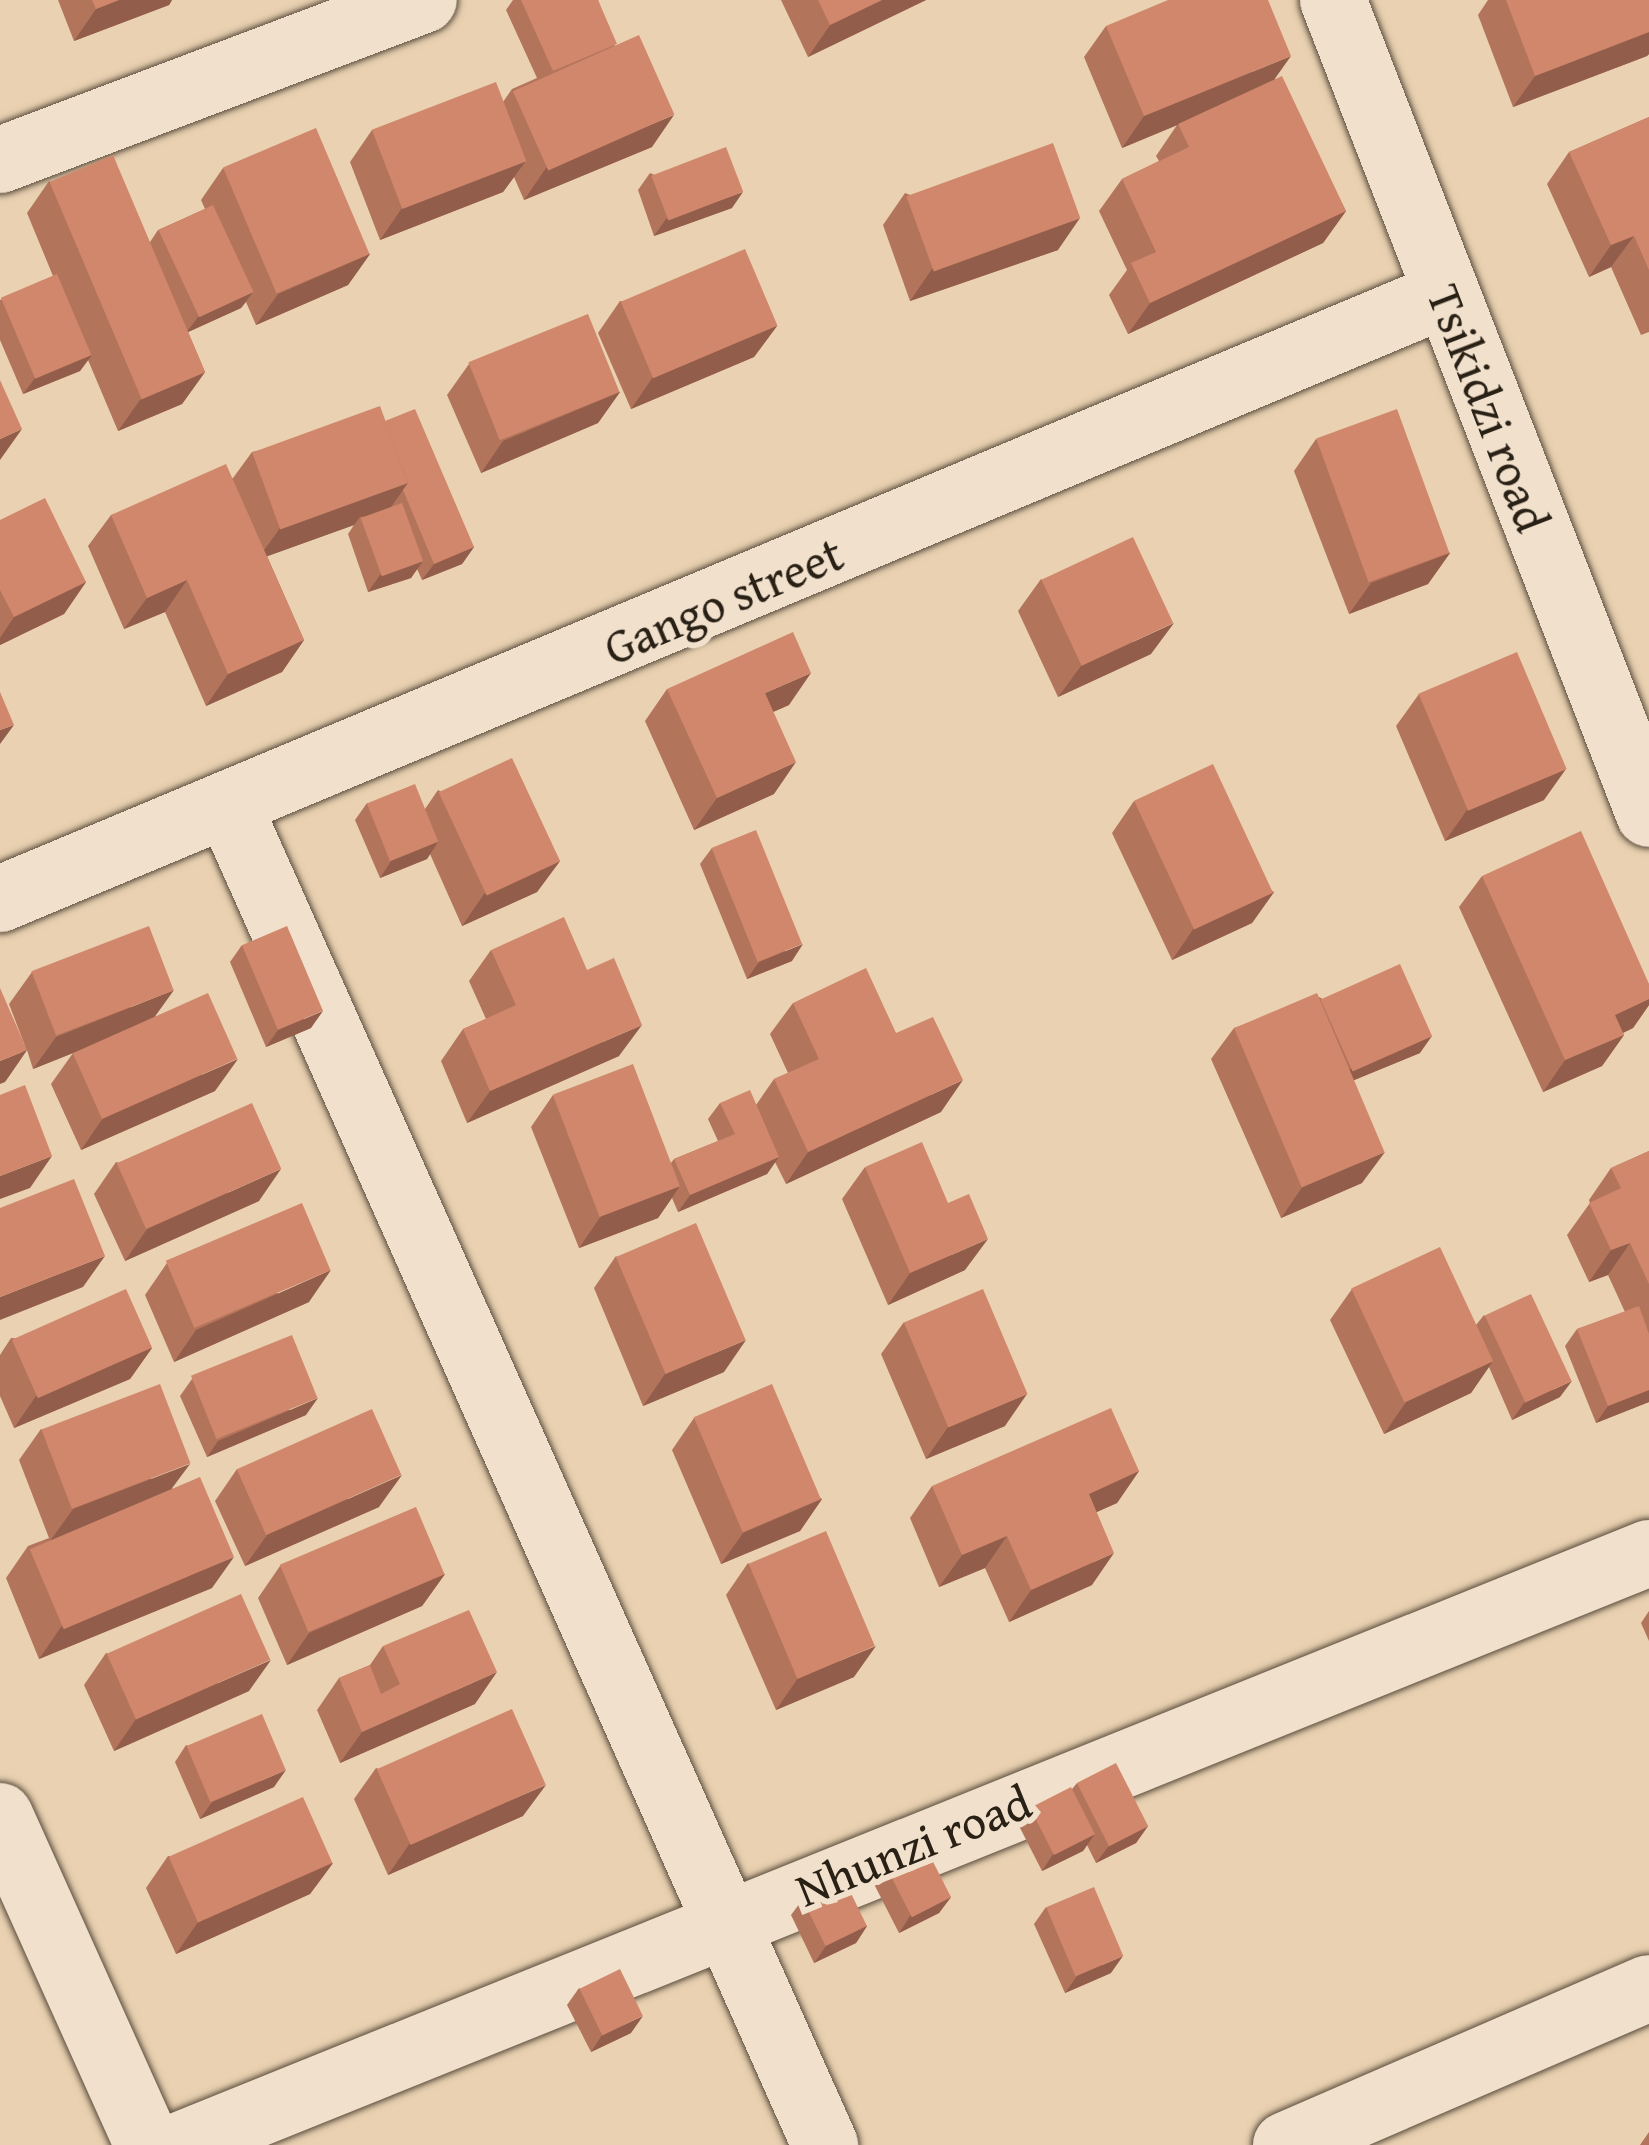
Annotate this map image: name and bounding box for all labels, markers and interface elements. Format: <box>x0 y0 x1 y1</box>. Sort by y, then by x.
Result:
street label: Tsikidzi road <box>1416 276 1562 540</box>
street label: Gango street <box>595 524 851 676</box>
street label: Nhunzi road <box>787 1772 1039 1918</box>

